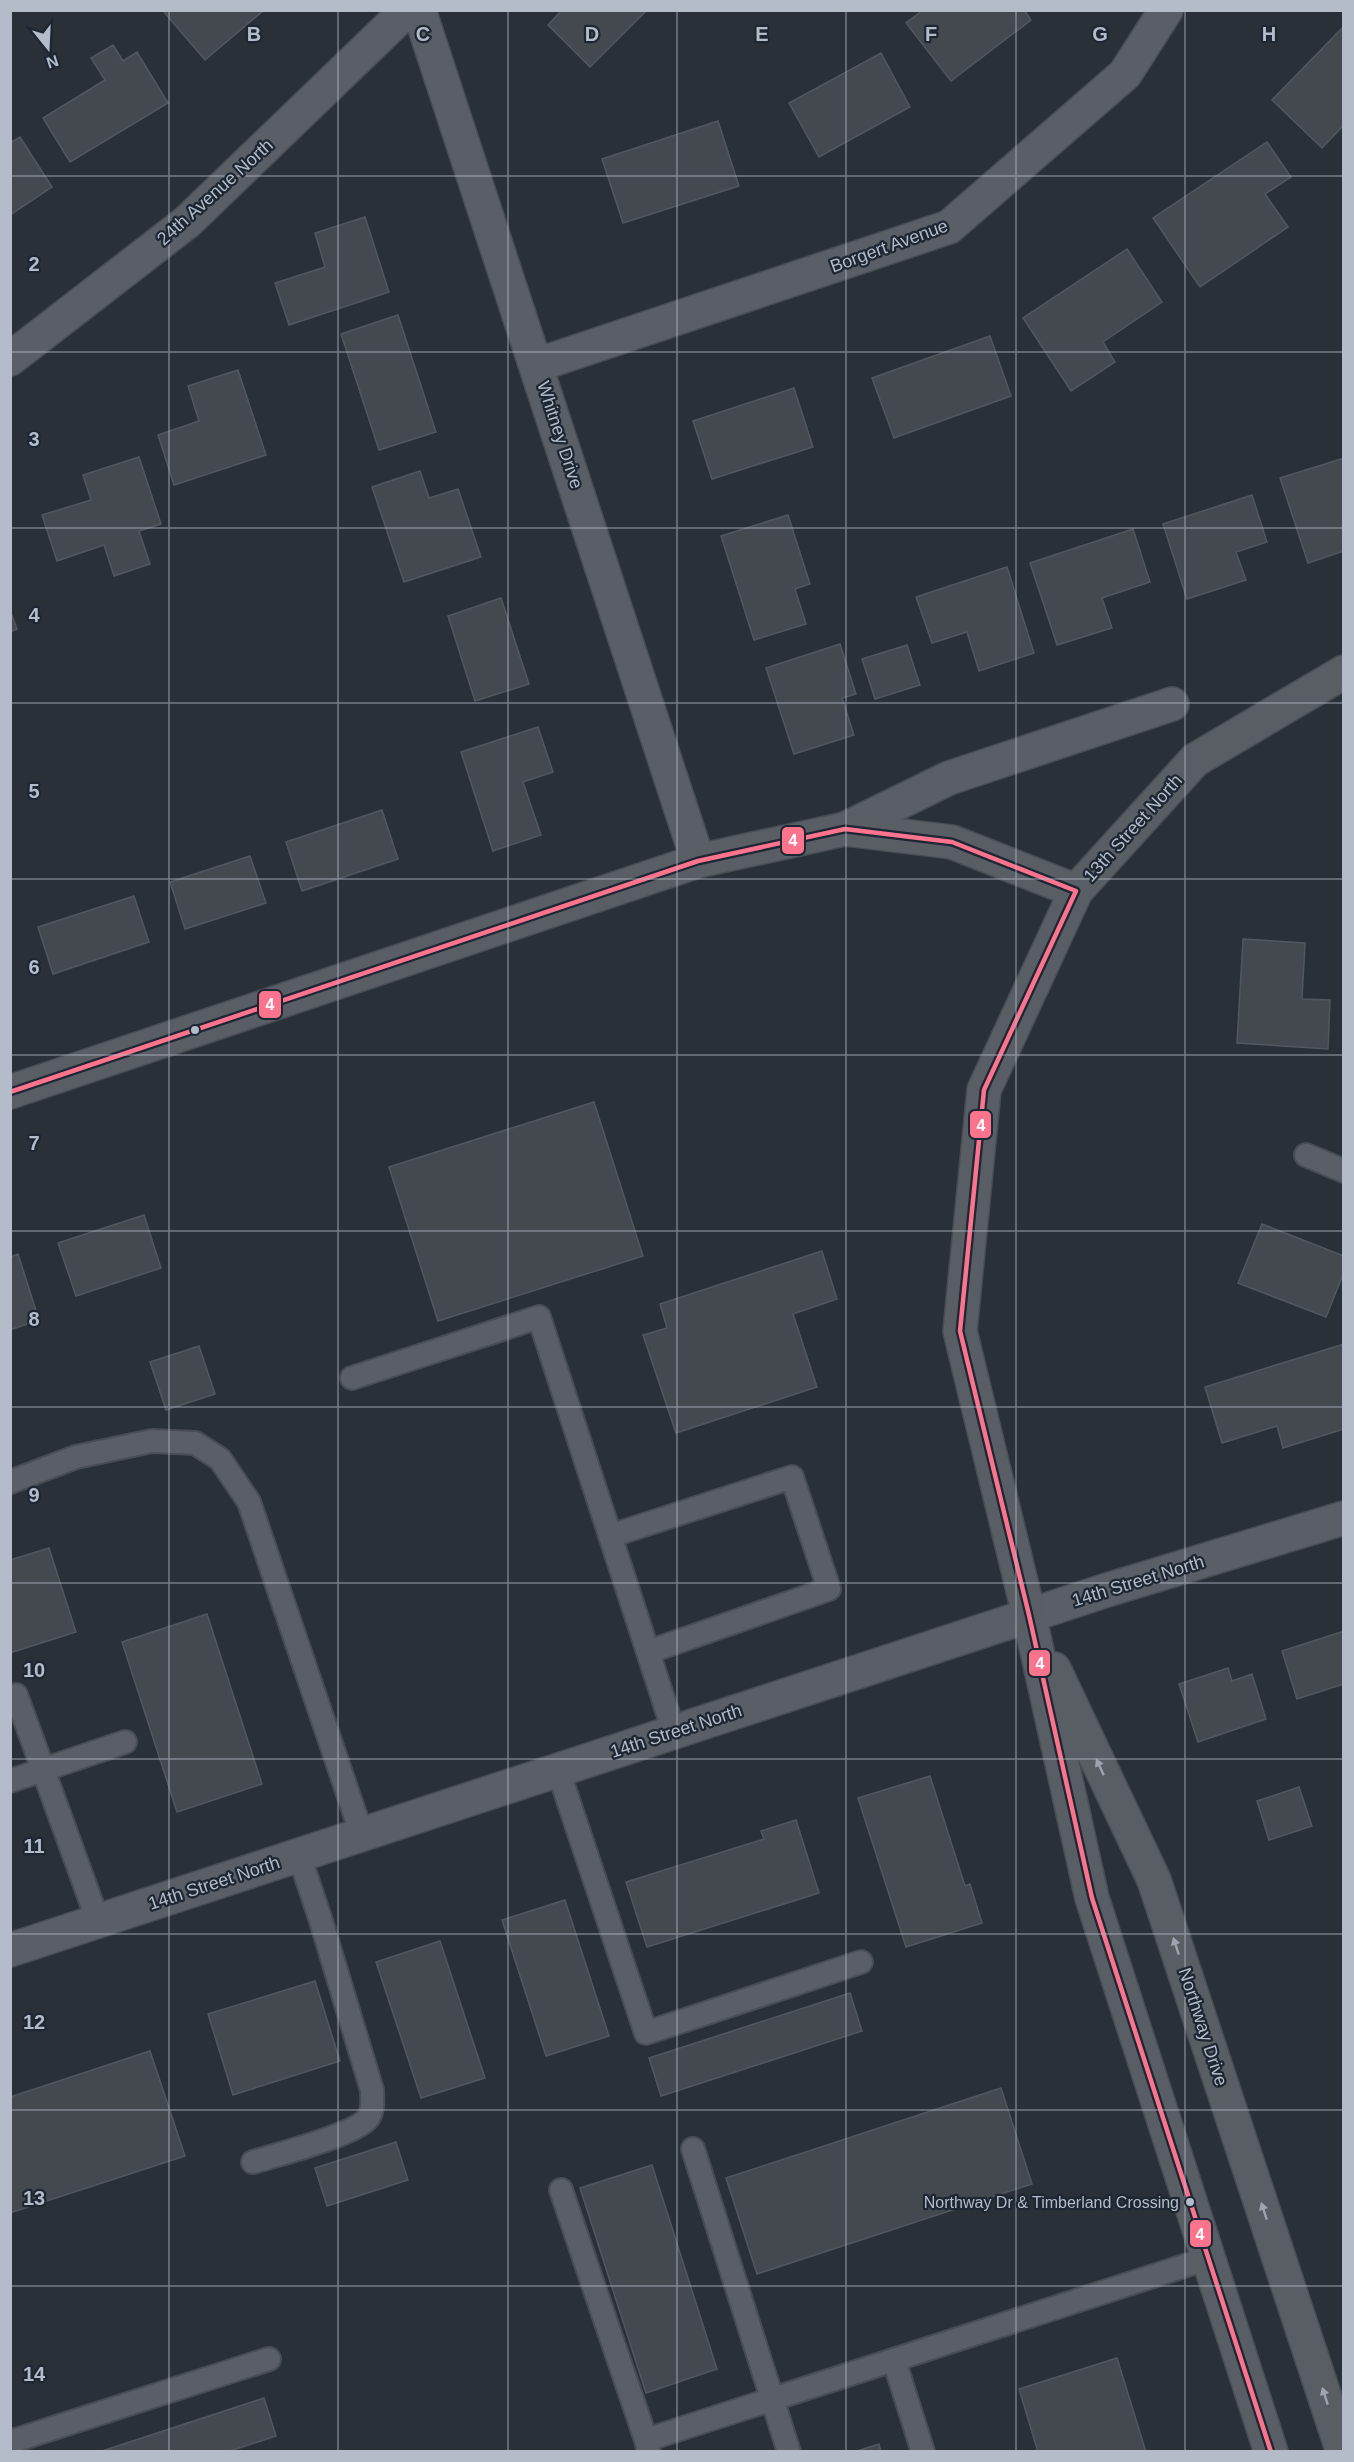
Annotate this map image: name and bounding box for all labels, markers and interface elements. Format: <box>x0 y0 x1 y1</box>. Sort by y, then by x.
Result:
north arrow <box>18 18 78 78</box>
text: B <box>247 23 261 45</box>
text: C <box>416 23 430 45</box>
text: D <box>585 23 599 45</box>
text: E <box>755 23 769 45</box>
text: F <box>925 23 937 45</box>
text: G <box>1092 23 1108 45</box>
text: H <box>1262 23 1276 45</box>
text: N <box>44 52 61 72</box>
street label: 24th Avenue North <box>153 135 277 249</box>
street label: Borgert Avenue <box>827 215 951 277</box>
text: 2 <box>28 253 40 275</box>
street label: Whitney Drive <box>533 379 587 491</box>
text: 3 <box>28 428 40 450</box>
text: 4 <box>28 604 40 626</box>
street label: 13th Street North <box>1080 770 1186 886</box>
text: 5 <box>28 780 40 802</box>
line badge: 4 <box>781 826 805 855</box>
text: 4 <box>789 832 798 849</box>
text: 6 <box>28 956 40 978</box>
line badge: 4 <box>258 990 282 1019</box>
text: 4 <box>266 996 275 1013</box>
unlabelled marker <box>189 1024 201 1036</box>
line badge: 4 <box>969 1110 992 1139</box>
text: 4 <box>977 1117 986 1134</box>
text: 7 <box>28 1132 40 1154</box>
text: 8 <box>28 1308 40 1330</box>
text: 9 <box>28 1484 40 1506</box>
street label: 14th Street North <box>1070 1551 1206 1611</box>
line badge: 4 <box>1028 1649 1051 1677</box>
text: 4 <box>1036 1655 1045 1672</box>
text: 10 <box>23 1659 45 1681</box>
street label: 14th Street North <box>608 1700 744 1762</box>
one-way arrow <box>1096 1758 1105 1775</box>
text: 11 <box>23 1835 45 1857</box>
street label: 14th Street North <box>146 1852 282 1914</box>
one-way arrow <box>1171 1937 1180 1955</box>
street label: Northway Drive <box>1174 1965 1232 2089</box>
text: 12 <box>23 2011 45 2033</box>
text: 13 <box>23 2187 45 2209</box>
place label: Northway Dr & Timberland Crossing <box>924 2194 1179 2211</box>
marker: Northway Dr & Timberland Crossing <box>1184 2196 1196 2208</box>
one-way arrow <box>1258 2202 1268 2220</box>
line badge: 4 <box>1189 2219 1212 2248</box>
text: 4 <box>1196 2226 1205 2243</box>
text: 14 <box>23 2363 46 2385</box>
one-way arrow <box>1320 2387 1329 2405</box>

